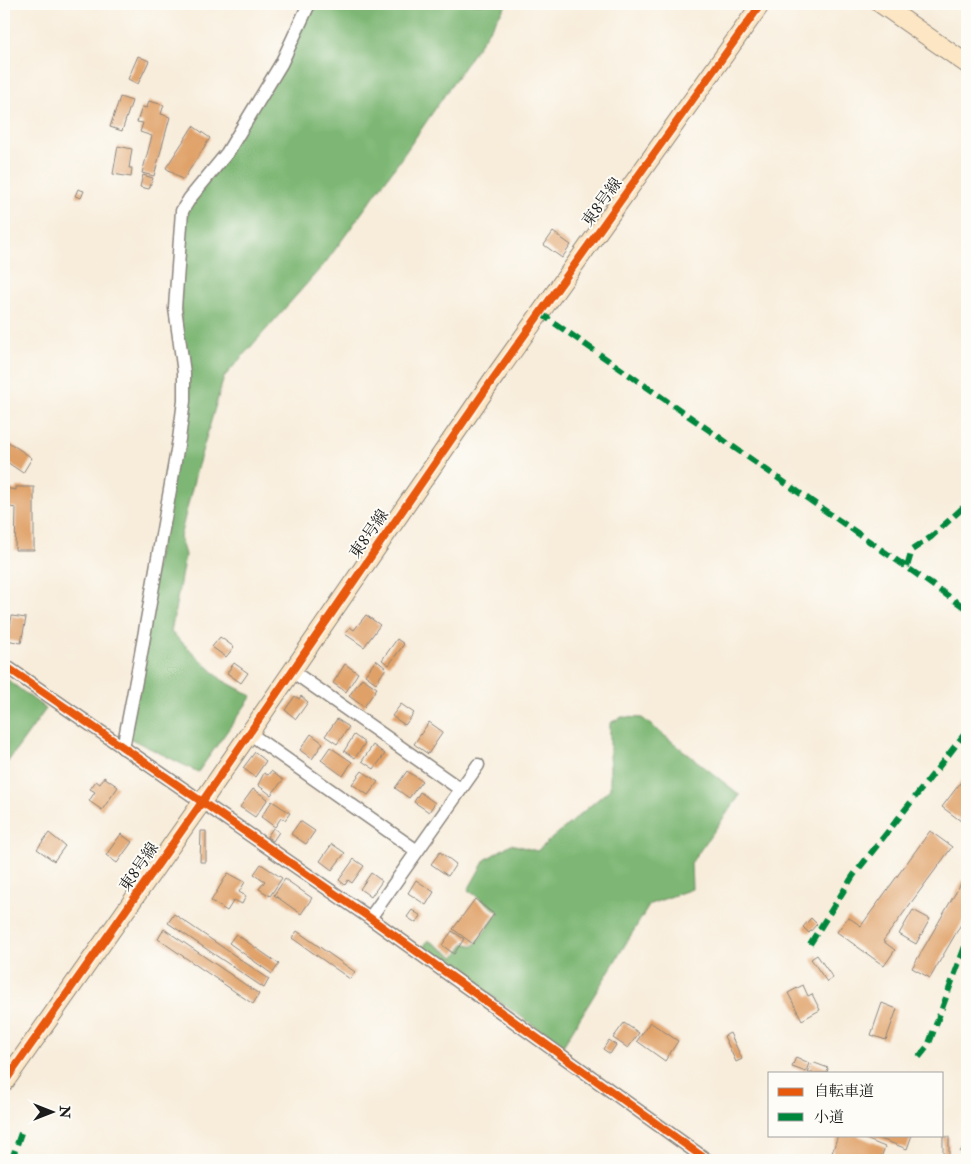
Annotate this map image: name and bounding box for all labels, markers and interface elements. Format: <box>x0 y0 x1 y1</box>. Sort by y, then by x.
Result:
street label: 東8号線 <box>578 174 626 230</box>
street label: 東8号線 <box>345 506 393 562</box>
street label: 東8号線 <box>115 839 163 895</box>
legend <box>768 1072 944 1136</box>
text: 自転車道 <box>814 1082 874 1101</box>
north arrow <box>28 1086 78 1136</box>
text: N <box>56 1105 73 1119</box>
text: 小道 <box>814 1108 844 1127</box>

